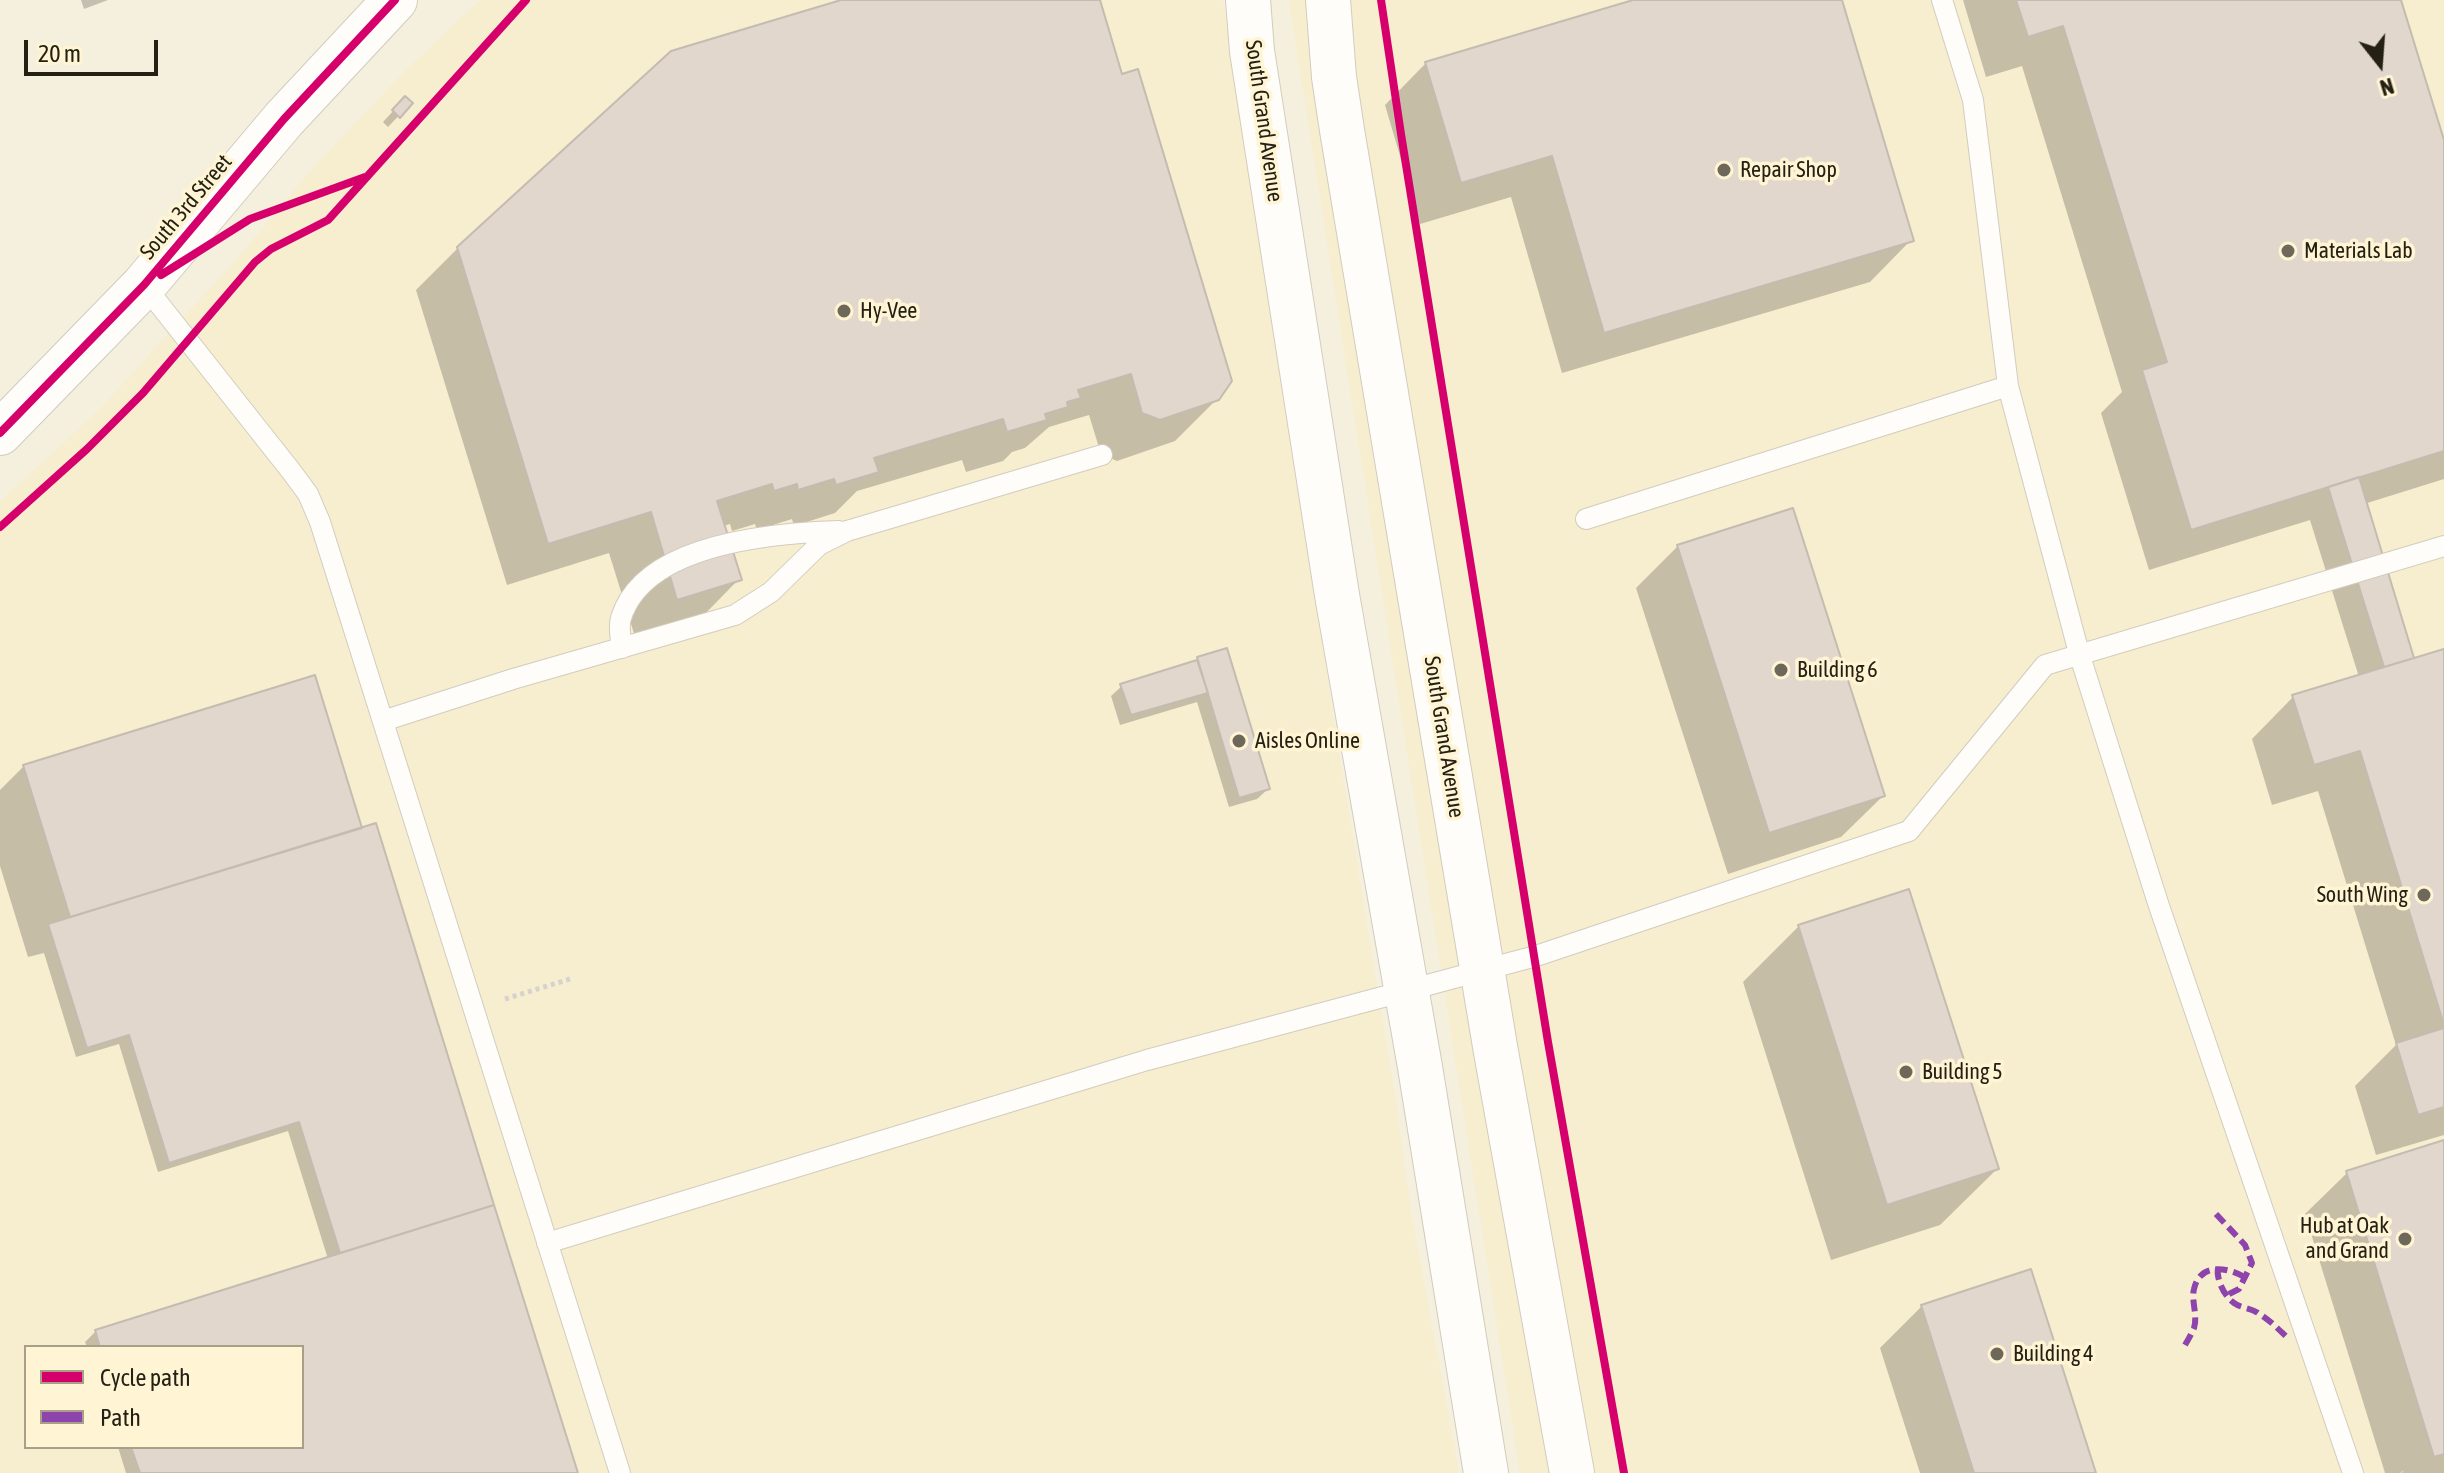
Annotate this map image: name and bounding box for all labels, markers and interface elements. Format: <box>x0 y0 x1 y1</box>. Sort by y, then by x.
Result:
scale bar <box>28 24 162 74</box>
north arrow <box>2340 24 2420 104</box>
street label: South Grand Avenue <box>1240 38 1288 204</box>
text: 20 m <box>38 40 81 67</box>
text: N <box>2377 73 2397 101</box>
street label: South 3rd Street <box>135 149 237 265</box>
place label: Repair Shop <box>1740 157 1837 183</box>
marker: Repair Shop <box>1715 161 1733 179</box>
place label: Materials Lab <box>2304 238 2413 264</box>
marker: Materials Lab <box>2279 242 2297 260</box>
place label: Hy-Vee <box>860 298 917 324</box>
marker: Hy-Vee <box>835 302 853 320</box>
street label: South Grand Avenue <box>1418 654 1470 820</box>
place label: Building 6 <box>1797 657 1878 683</box>
marker: Building 6 <box>1772 661 1790 679</box>
place label: Aisles Online <box>1255 728 1360 754</box>
marker: Aisles Online <box>1230 732 1248 750</box>
place label: South Wing <box>2317 882 2408 908</box>
marker: South Wing <box>2415 886 2433 904</box>
place label: Building 5 <box>1922 1059 2003 1085</box>
marker: Building 5 <box>1897 1063 1915 1081</box>
place label: Hub at Oak and Grand <box>2300 1213 2389 1264</box>
marker: Hub at Oak and Grand <box>2396 1230 2414 1248</box>
place label: Building 4 <box>2013 1341 2094 1367</box>
legend <box>24 1345 304 1449</box>
marker: Building 4 <box>1988 1345 2006 1363</box>
text: Cycle path <box>100 1364 191 1391</box>
text: Path <box>100 1404 141 1431</box>

